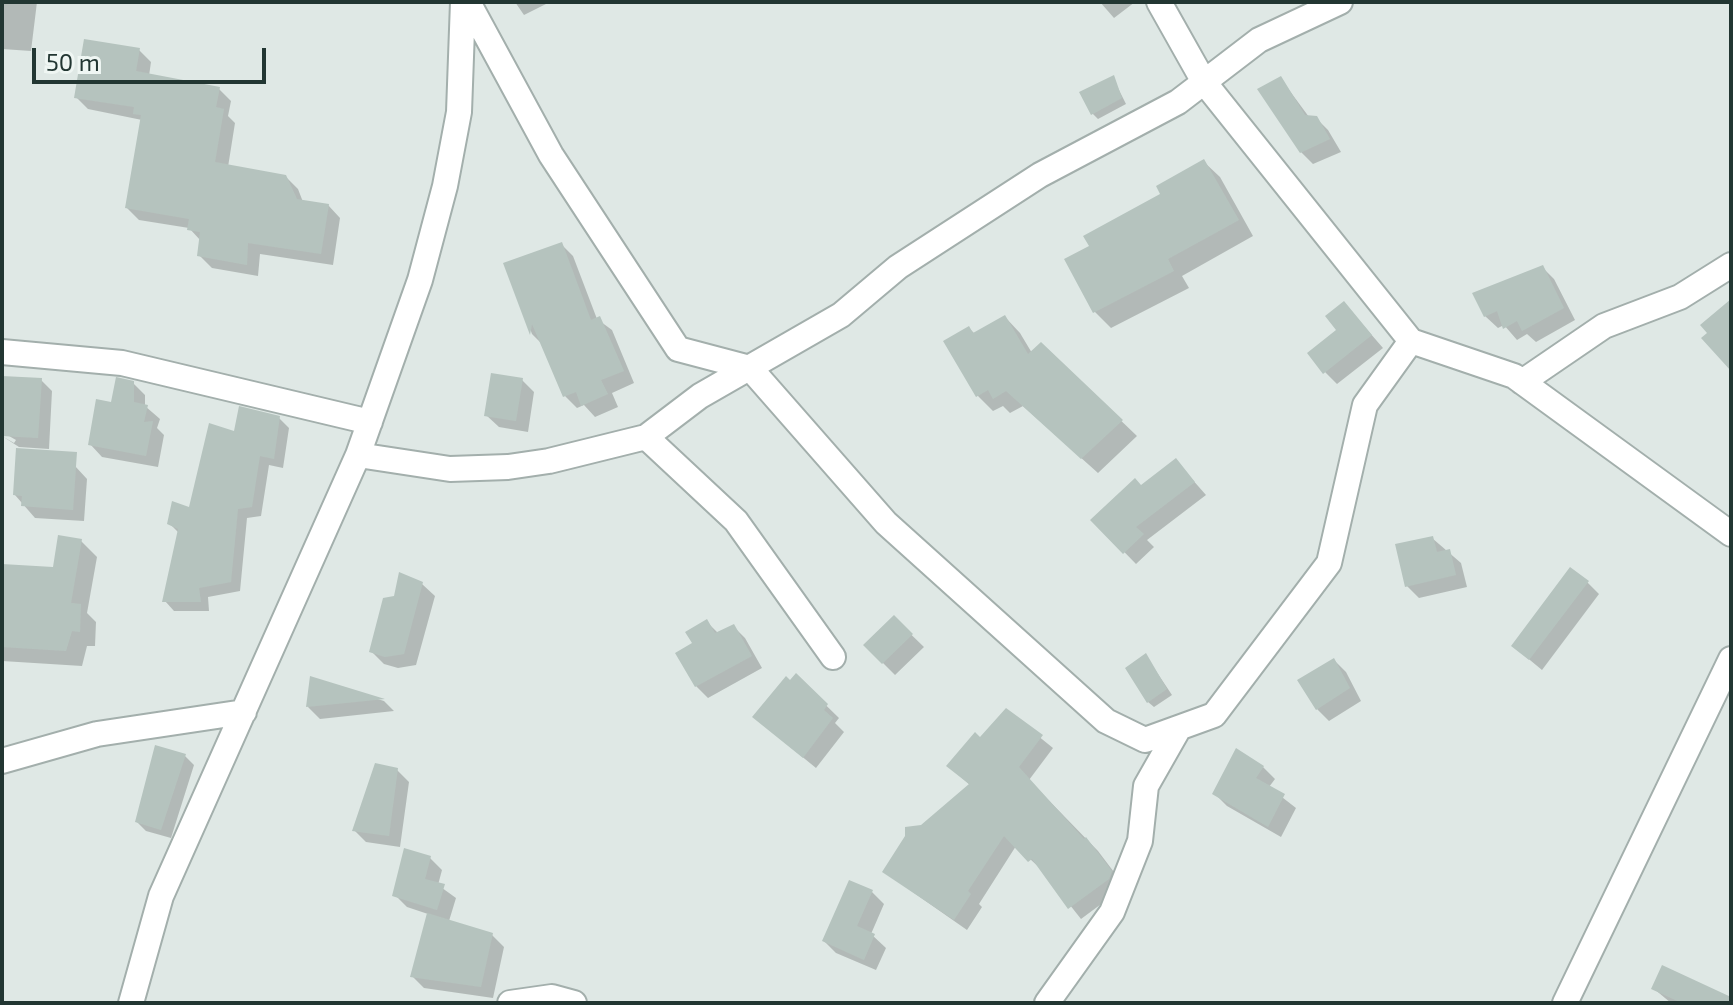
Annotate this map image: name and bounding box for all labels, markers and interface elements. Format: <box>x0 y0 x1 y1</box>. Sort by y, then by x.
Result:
scale bar <box>36 32 270 82</box>
text: 50 m <box>46 47 100 76</box>

